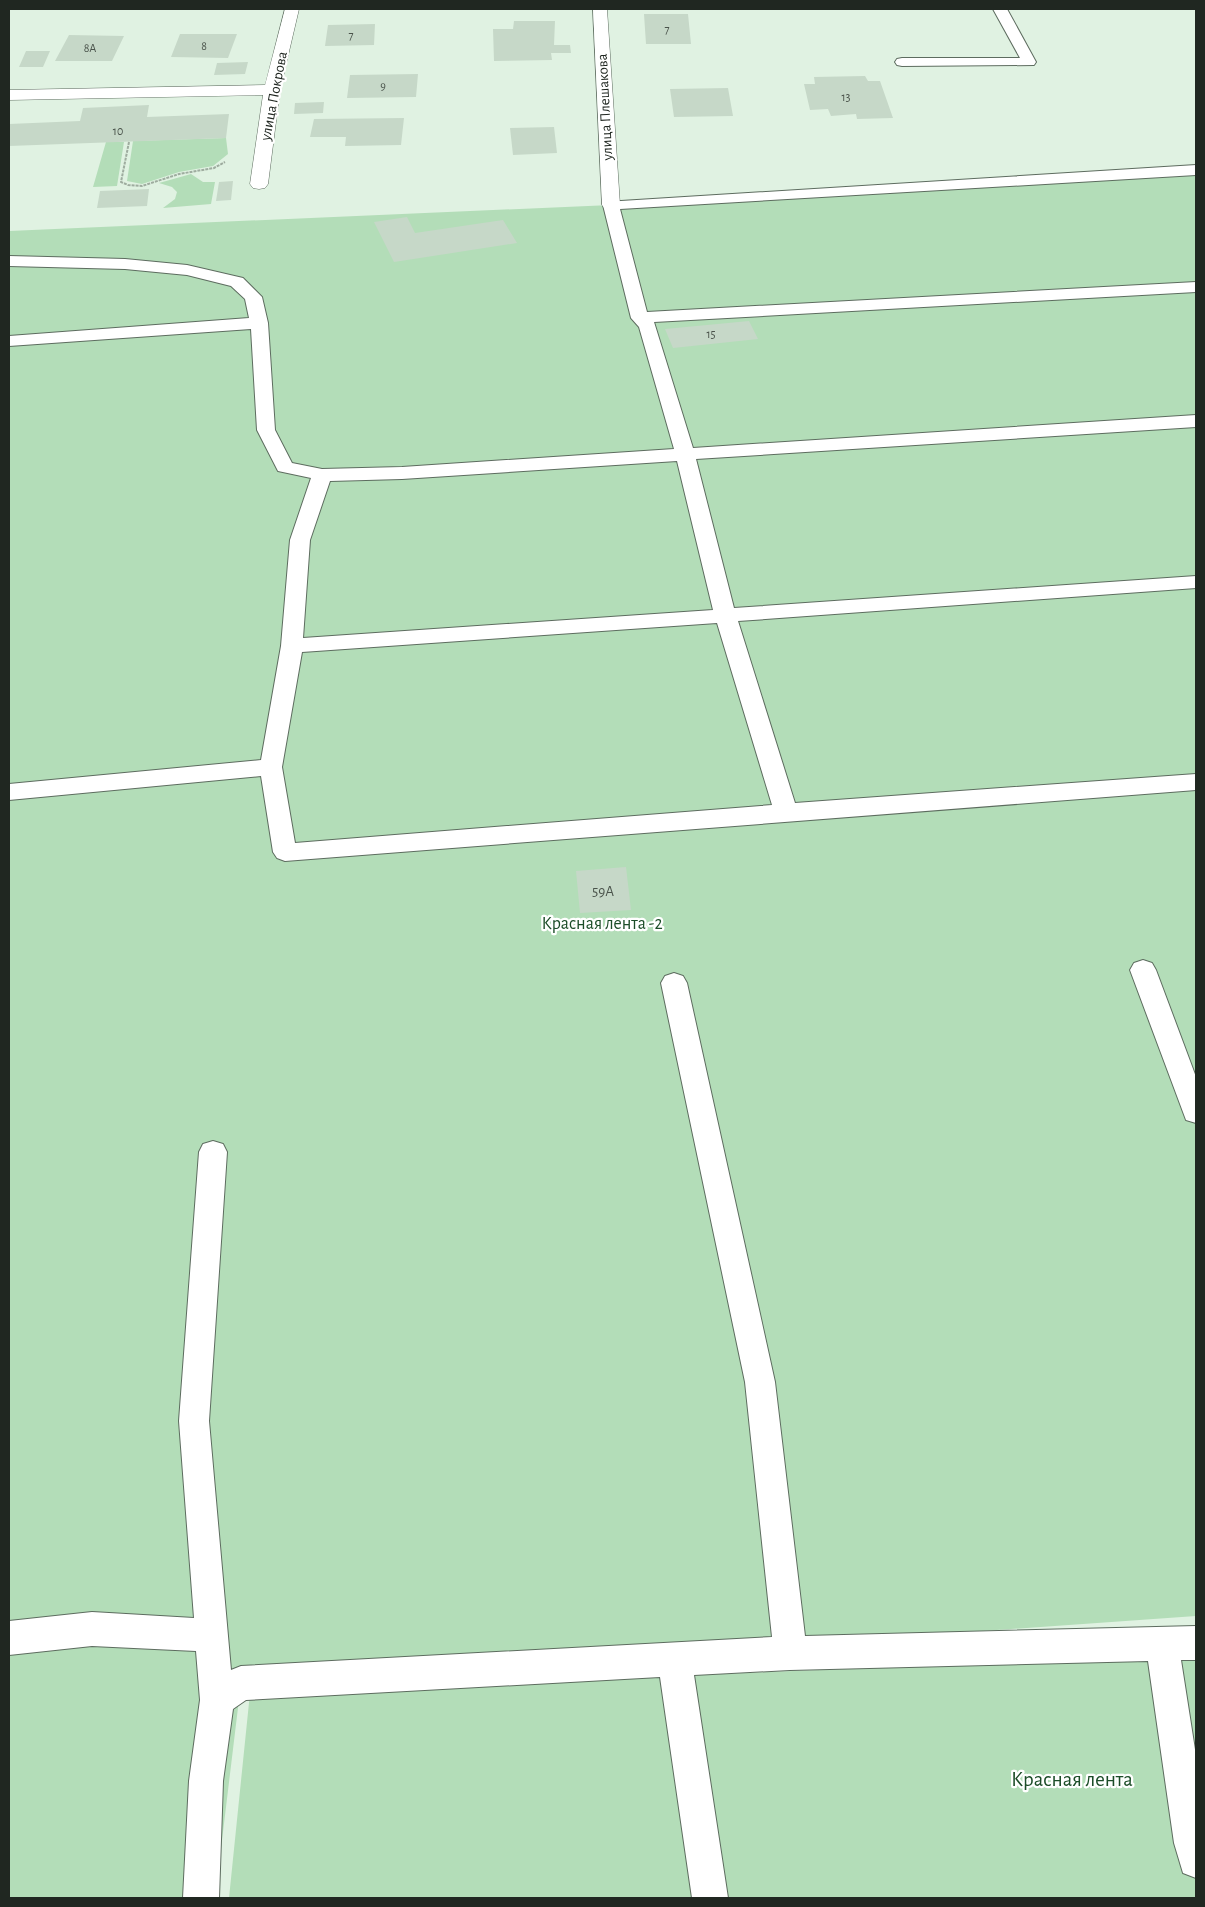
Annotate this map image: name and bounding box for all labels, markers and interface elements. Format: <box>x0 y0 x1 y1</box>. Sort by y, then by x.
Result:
house number: 7 <box>664 23 670 35</box>
house number: 7 <box>348 29 354 41</box>
house number: 8 <box>201 40 207 52</box>
house number: 8А <box>84 42 96 54</box>
street label: улица Покрова <box>258 50 290 143</box>
street label: улица Плешакова <box>595 53 615 162</box>
house number: 9 <box>380 80 386 92</box>
house number: 13 <box>841 91 851 103</box>
house number: 10 <box>113 125 123 137</box>
house number: 15 <box>706 328 716 340</box>
house number: 59А <box>592 884 614 899</box>
park label: Красная лента -2 <box>541 915 663 933</box>
park label: Красная лента <box>1011 1769 1133 1790</box>

